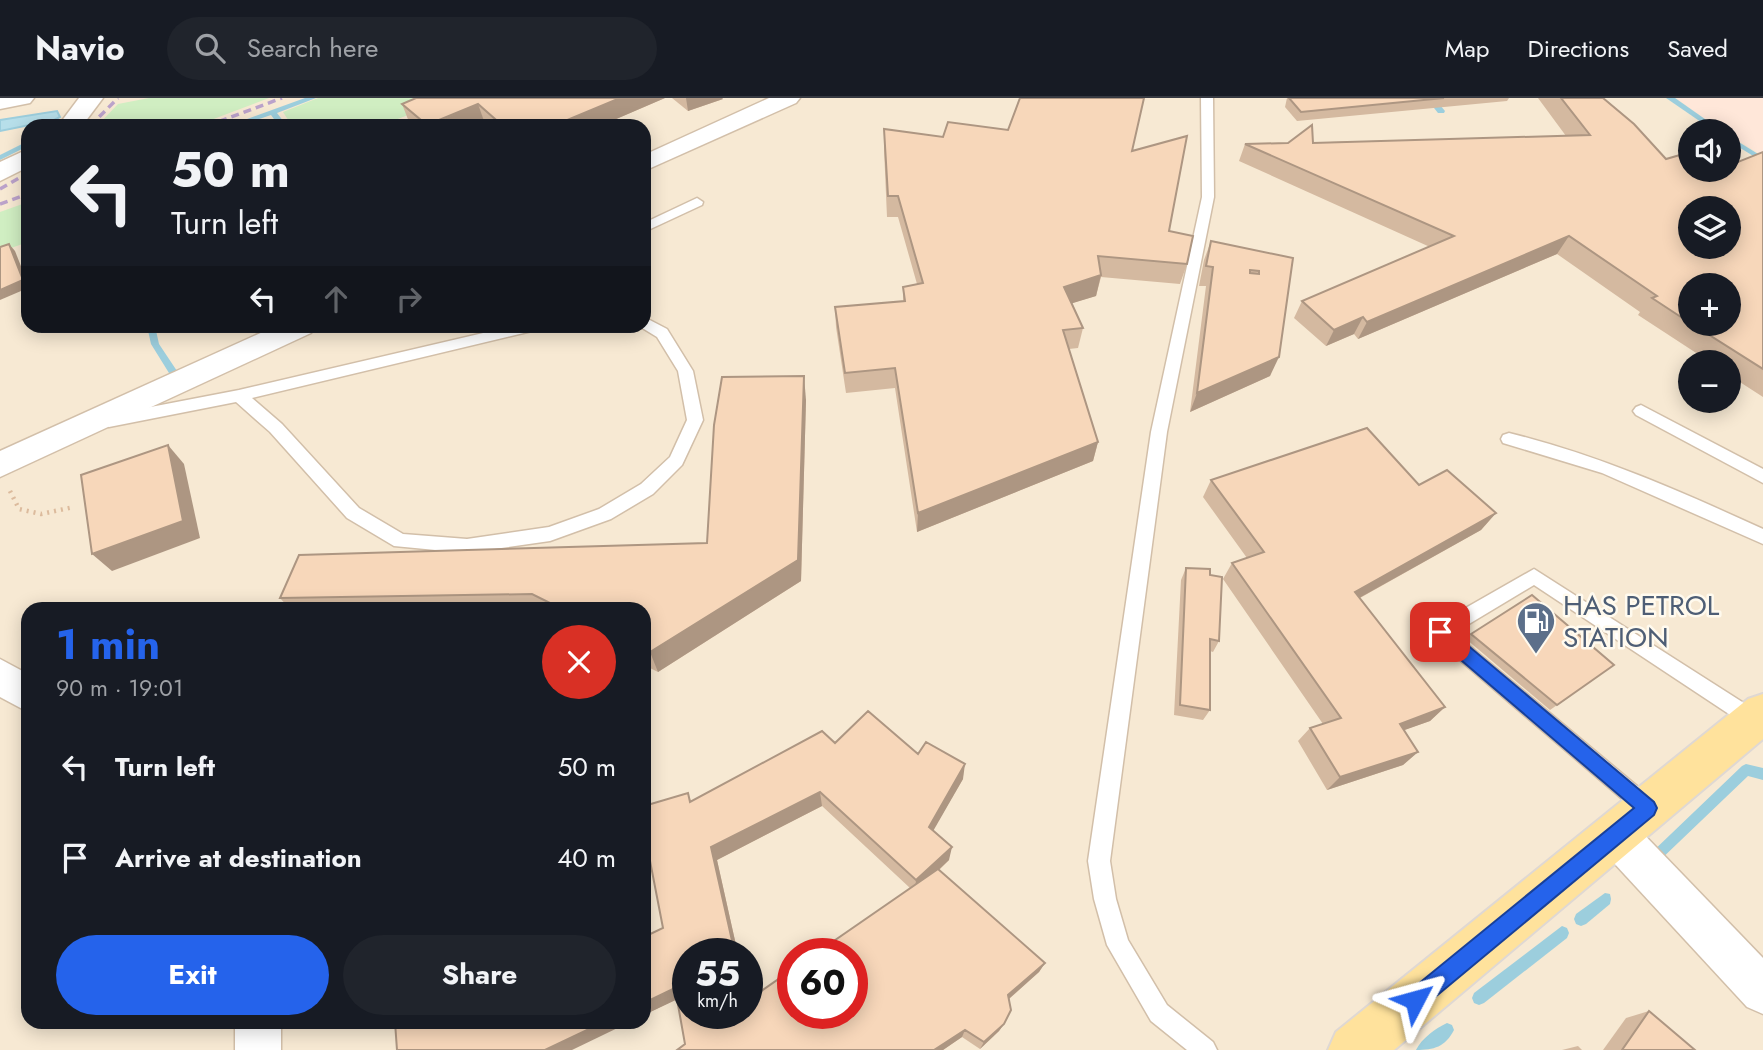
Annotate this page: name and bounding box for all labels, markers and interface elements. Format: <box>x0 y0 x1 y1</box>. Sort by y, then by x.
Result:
search box <box>167 17 657 80</box>
text: Navio <box>35 25 125 72</box>
icon: search <box>191 29 229 67</box>
text: Search here <box>247 29 378 67</box>
text: Map <box>1445 31 1490 66</box>
text: Directions <box>1528 31 1629 66</box>
text: Saved <box>1667 31 1728 66</box>
map controls <box>1678 119 1741 413</box>
button: sound <box>1678 119 1741 182</box>
text: 50 m <box>171 135 290 205</box>
icon: left <box>56 147 147 238</box>
button: layers <box>1678 196 1741 259</box>
text: Turn left <box>171 200 278 246</box>
button: + <box>1678 273 1741 336</box>
icon: left <box>244 280 282 318</box>
icon: ahead <box>317 280 355 318</box>
icon: right <box>390 280 428 318</box>
button: − <box>1678 350 1741 413</box>
place label: HAS PETROL STATION <box>1563 585 1720 658</box>
fuel station icon: HAS PETROL STATION <box>1515 600 1557 655</box>
pin <box>1410 602 1470 662</box>
icon: arrive <box>1421 613 1459 651</box>
text: 1 min <box>56 614 160 675</box>
button: close <box>542 625 616 699</box>
text: 90 m · 19:01 <box>56 671 183 705</box>
icon: left <box>56 748 94 786</box>
text: Turn left <box>115 748 215 786</box>
text: 50 m <box>558 748 616 786</box>
icon: arrive <box>56 839 94 877</box>
text: Arrive at destination <box>115 839 362 877</box>
text: 40 m <box>557 839 616 877</box>
button: Exit <box>56 935 329 1015</box>
button: Share <box>343 935 616 1015</box>
speed limit sign: 60 <box>777 938 868 1029</box>
text: 55 <box>695 949 740 999</box>
position arrow <box>1378 963 1452 1037</box>
text: km/h <box>697 988 738 1014</box>

